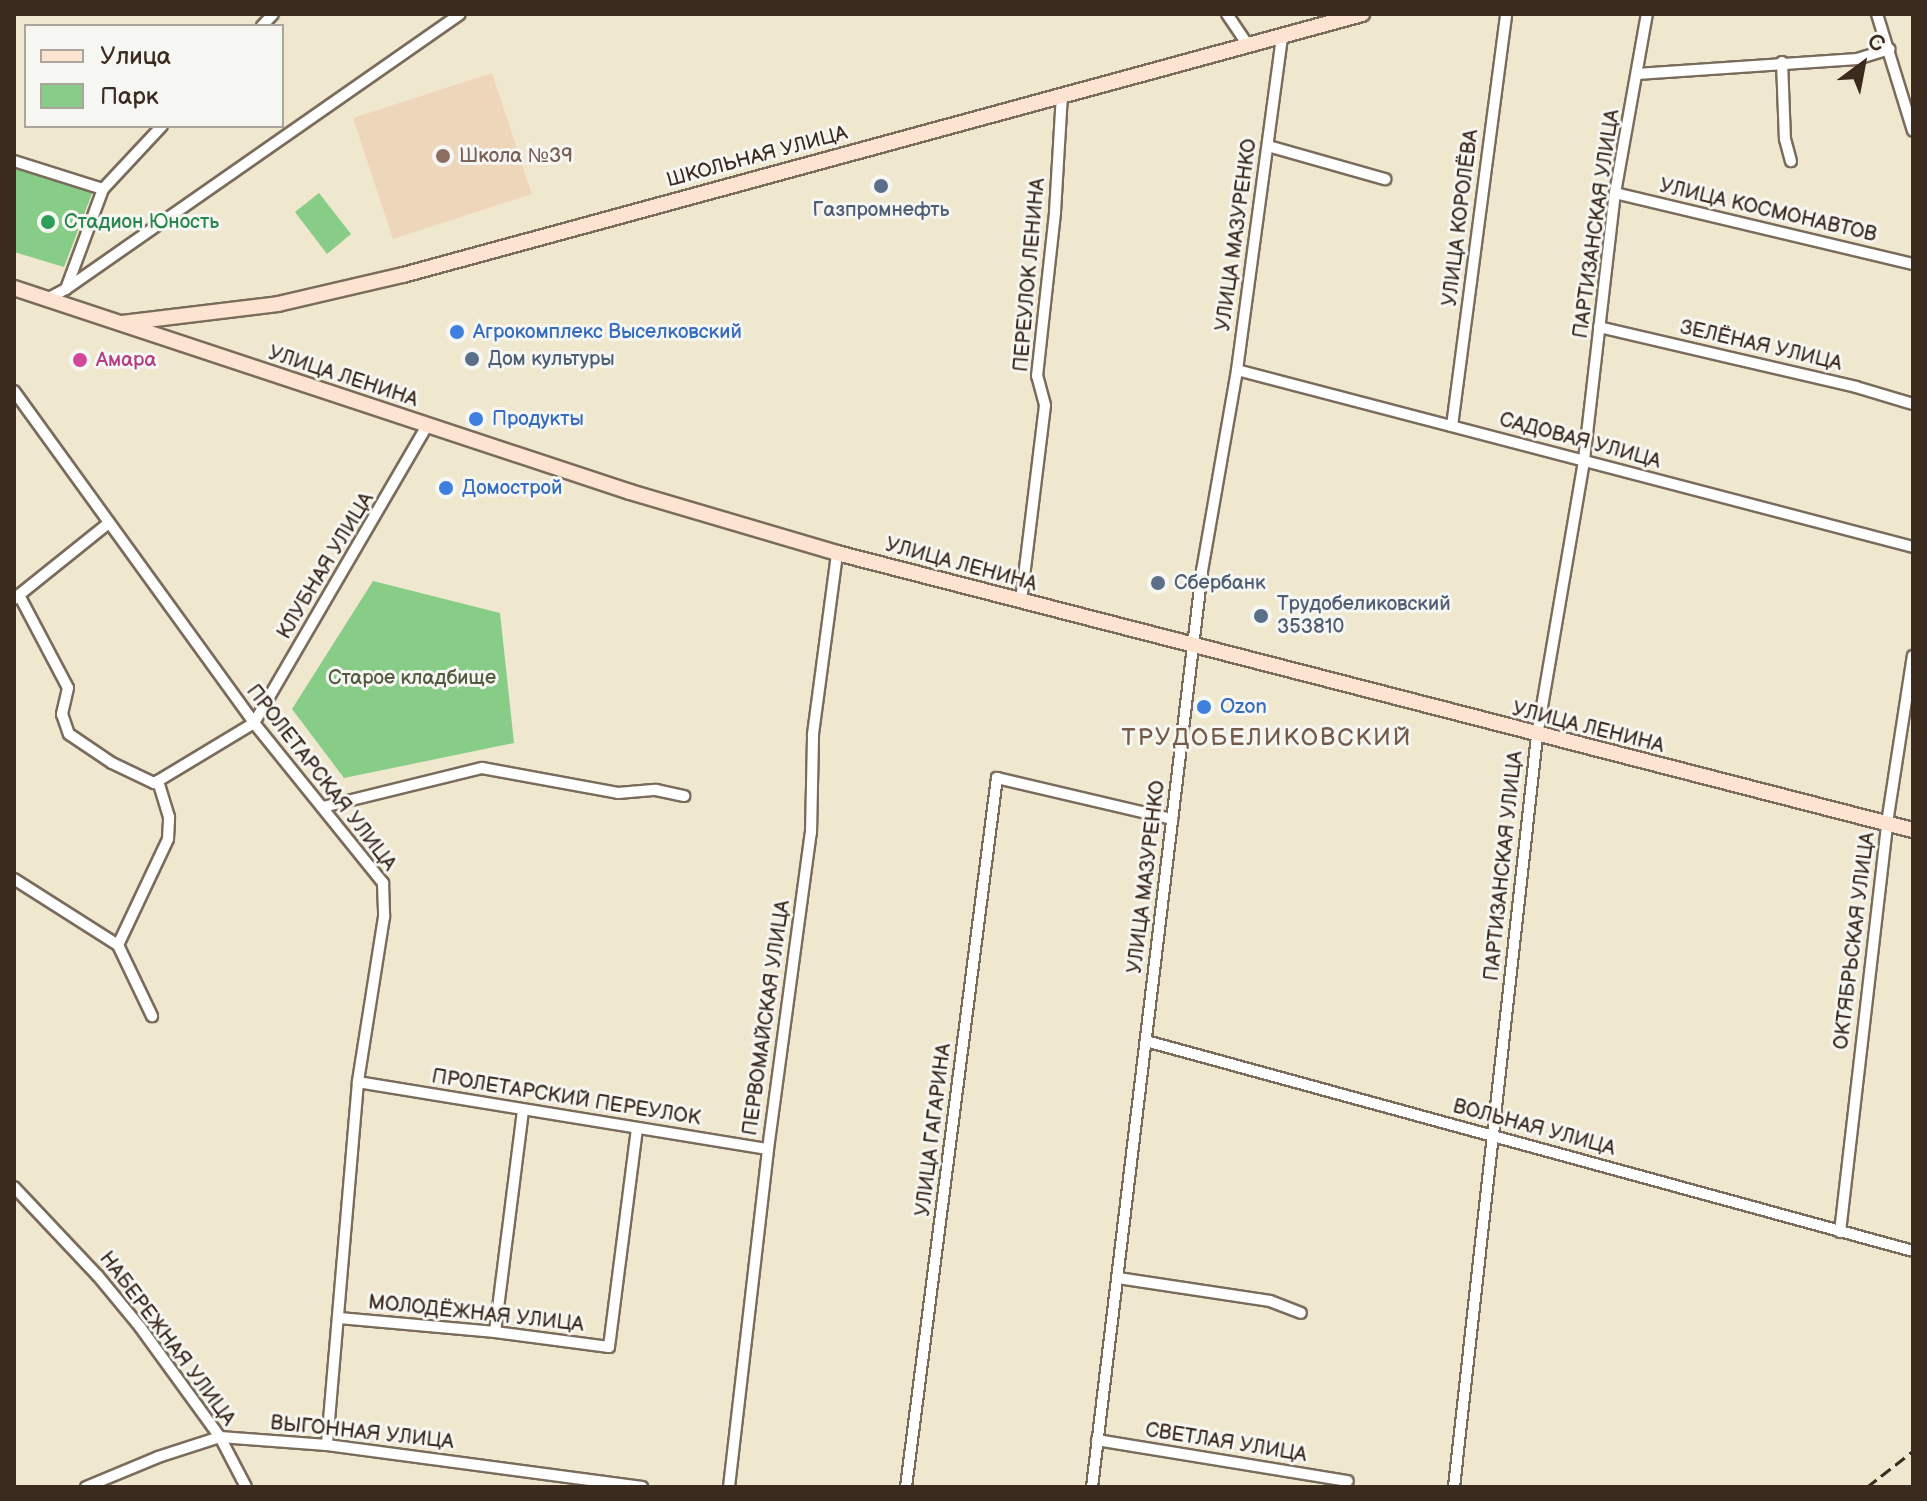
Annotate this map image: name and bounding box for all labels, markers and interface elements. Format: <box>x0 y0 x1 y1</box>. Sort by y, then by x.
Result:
legend <box>24 24 284 128</box>
north arrow <box>1823 24 1903 104</box>
text: С <box>1862 28 1890 59</box>
text: Улица <box>100 42 171 71</box>
text: Парк <box>100 82 158 111</box>
street label: ПАРТИЗАНСКАЯ УЛИЦА <box>1569 108 1625 340</box>
street label: ШКОЛЬНАЯ УЛИЦА <box>664 121 850 193</box>
street label: УЛИЦА КОРОЛЁВА <box>1438 128 1484 308</box>
street label: УЛИЦА МАЗУРЕНКО <box>1212 137 1262 333</box>
place label: Школа №39 <box>459 144 573 168</box>
marker: Школа №39 <box>434 147 452 165</box>
street label: УЛИЦА КОСМОНАВТОВ <box>1657 174 1879 248</box>
marker: Газпромнефть <box>872 177 890 195</box>
street label: ПЕРЕУЛОК ЛЕНИНА <box>1010 177 1050 373</box>
place label: Газпромнефть <box>813 198 949 222</box>
place label: Стадион Юность <box>64 210 219 234</box>
marker: Стадион Юность <box>39 213 57 231</box>
street label: ЗЕЛЁНАЯ УЛИЦА <box>1678 316 1844 376</box>
place label: Агрокомплекс Выселковский <box>473 320 742 344</box>
marker: Агрокомплекс Выселковский <box>448 323 466 341</box>
street label: УЛИЦА ЛЕНИНА <box>265 342 421 412</box>
place label: Дом культуры <box>488 347 615 371</box>
place label: Амара <box>96 348 156 372</box>
marker: Дом культуры <box>463 350 481 368</box>
marker: Амара <box>71 351 89 369</box>
place label: Продукты <box>492 407 584 431</box>
street label: САДОВАЯ УЛИЦА <box>1497 408 1663 474</box>
marker: Продукты <box>467 410 485 428</box>
place label: Домострой <box>462 476 562 500</box>
marker: Домострой <box>437 479 455 497</box>
street label: КЛУБНАЯ УЛИЦА <box>273 488 379 644</box>
street label: УЛИЦА ЛЕНИНА <box>883 533 1039 597</box>
place label: Сбербанк <box>1174 571 1266 595</box>
marker: Сбербанк <box>1149 574 1167 592</box>
place label: Трудобеликовский 353810 <box>1277 592 1451 639</box>
marker: Трудобеликовский 353810 <box>1252 607 1270 625</box>
park label: Старое кладбище <box>328 666 496 690</box>
street label: ПРОЛЕТАРСКАЯ УЛИЦА <box>241 680 401 876</box>
place label: Ozon <box>1220 695 1267 719</box>
marker: Ozon <box>1195 698 1213 716</box>
street label: УЛИЦА ЛЕНИНА <box>1510 698 1666 758</box>
district label: ТРУДОБЕЛИКОВСКИЙ <box>1122 724 1412 752</box>
street label: ПАРТИЗАНСКАЯ УЛИЦА <box>1480 750 1528 982</box>
street label: УЛИЦА МАЗУРЕНКО <box>1123 779 1171 975</box>
street label: ОКТЯБРЬСКАЯ УЛИЦА <box>1830 831 1880 1051</box>
street label: ПЕРВОМАЙСКАЯ УЛИЦА <box>739 899 795 1137</box>
street label: УЛИЦА ГАГАРИНА <box>911 1042 957 1218</box>
street label: ПРОЛЕТАРСКИЙ ПЕРЕУЛОК <box>430 1065 702 1131</box>
street label: ВОЛЬНАЯ УЛИЦА <box>1450 1095 1618 1161</box>
street label: НАБЕРЕЖНАЯ УЛИЦА <box>94 1247 240 1431</box>
street label: МОЛОДЁЖНАЯ УЛИЦА <box>367 1291 585 1337</box>
street label: ВЫГОННАЯ УЛИЦА <box>269 1411 455 1455</box>
street label: СВЕТЛАЯ УЛИЦА <box>1144 1418 1308 1468</box>

